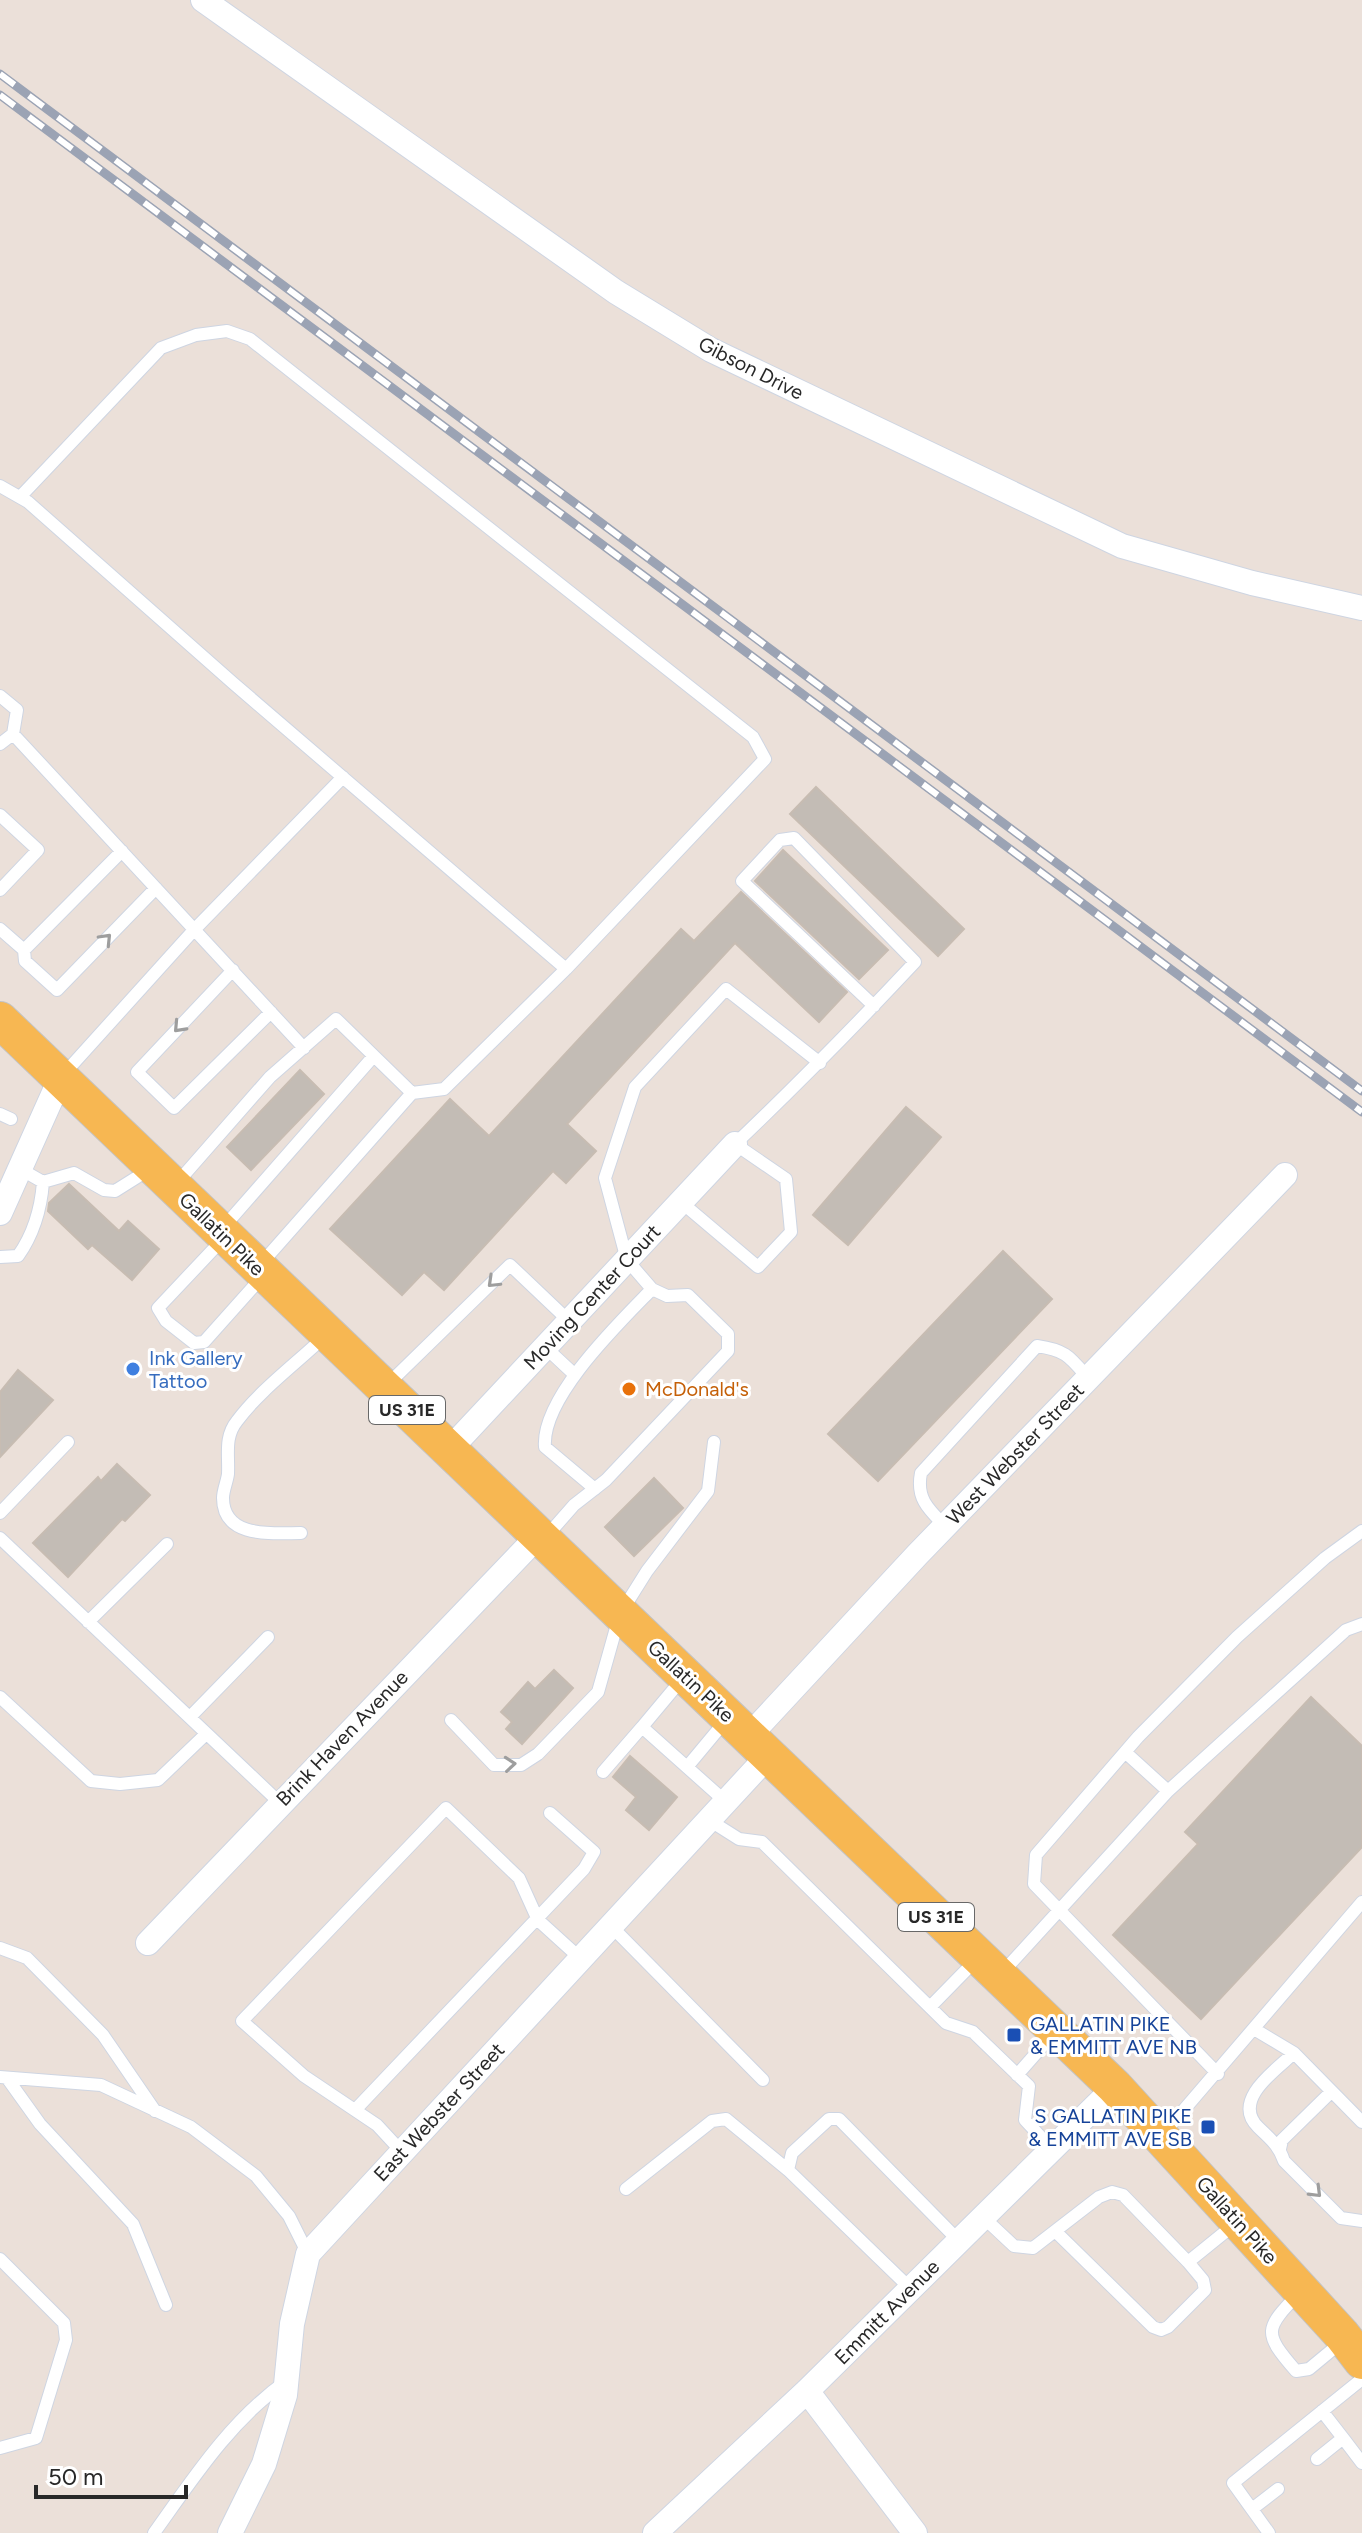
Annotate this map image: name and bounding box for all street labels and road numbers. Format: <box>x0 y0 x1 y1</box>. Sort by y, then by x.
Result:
street label: Gibson Drive <box>694 331 808 405</box>
street label: Gallatin Pike <box>174 1187 270 1281</box>
street label: Moving Center Court <box>519 1220 665 1374</box>
street label: West Webster Street <box>941 1378 1089 1530</box>
road number: US 31E <box>369 1396 445 1424</box>
street label: Gallatin Pike <box>643 1635 739 1727</box>
street label: Brink Haven Avenue <box>271 1665 413 1811</box>
road number: US 31E <box>898 1903 974 1931</box>
street label: East Webster Street <box>369 2038 509 2186</box>
street label: Gallatin Pike <box>1192 2171 1283 2269</box>
street label: Emmitt Avenue <box>830 2255 944 2369</box>

